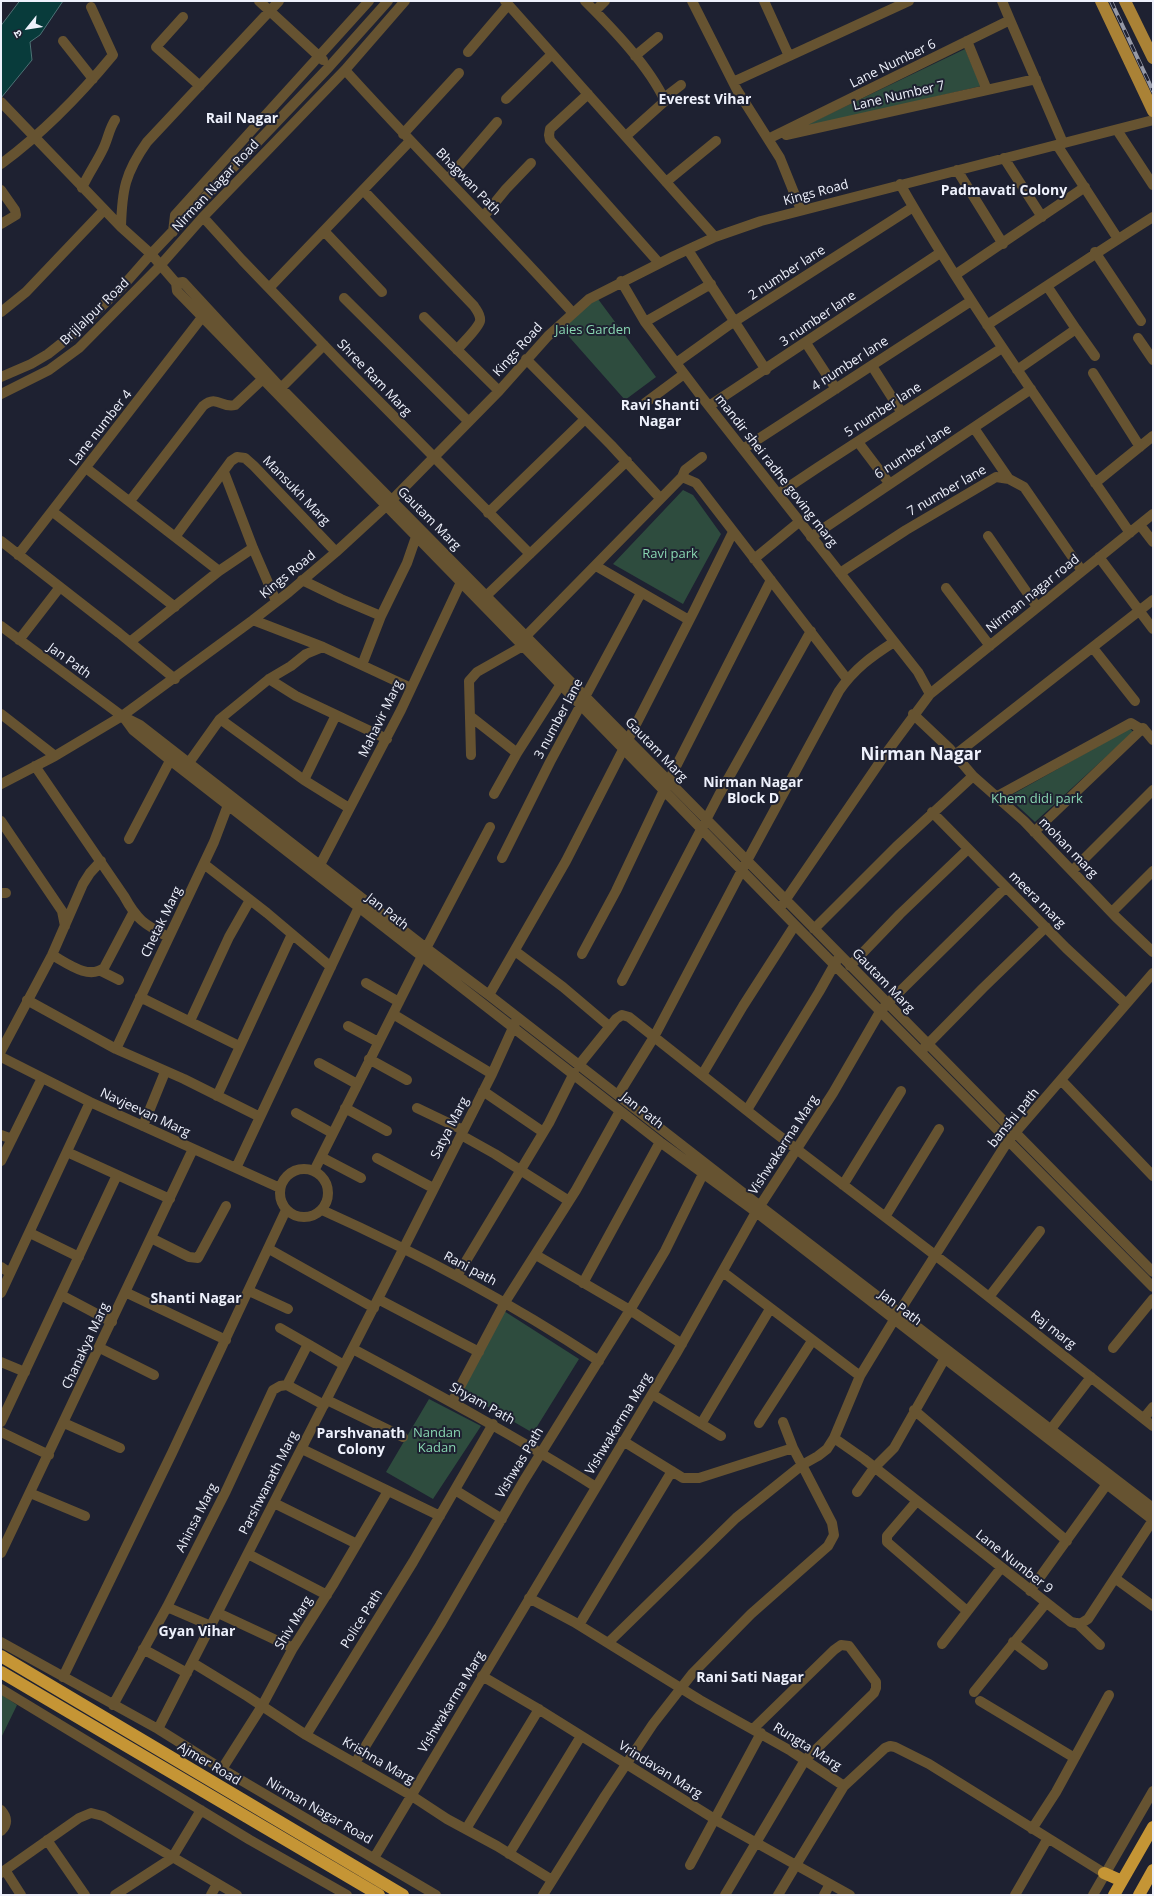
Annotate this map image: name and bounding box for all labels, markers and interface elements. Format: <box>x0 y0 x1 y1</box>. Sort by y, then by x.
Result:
north arrow <box>8 8 48 48</box>
text: उ <box>9 28 25 41</box>
street label: Lane Number 6 <box>847 36 939 92</box>
street label: Lane Number 7 <box>852 78 946 114</box>
district label: Everest Vihar <box>659 92 751 108</box>
district label: Rail Nagar <box>206 111 278 127</box>
street label: Nirman Nagar Road <box>169 137 263 235</box>
street label: Bhagwan Path <box>432 145 504 219</box>
street label: Kings Road <box>782 177 850 209</box>
district label: Padmavati Colony <box>941 183 1067 199</box>
street label: 2 number lane <box>746 242 828 304</box>
street label: Brijlalpur Road <box>57 275 133 349</box>
street label: 3 number lane <box>777 288 859 350</box>
street label: Kings Road <box>490 320 546 380</box>
park label: Jaies Garden <box>555 322 631 338</box>
street label: 4 number lane <box>809 333 891 395</box>
street label: Shree Ram Marg <box>334 336 414 420</box>
street label: 5 number lane <box>842 379 924 441</box>
street label: Lane number 4 <box>67 387 135 469</box>
street label: mandir shei radhe goving marg <box>712 392 840 550</box>
district label: Ravi Shanti Nagar <box>621 398 699 430</box>
street label: 6 number lane <box>872 421 954 483</box>
street label: Mansukh Marg <box>259 453 333 529</box>
street label: 7 number lane <box>905 462 989 520</box>
street label: Gautam Marg <box>394 484 464 554</box>
park label: Ravi park <box>642 546 698 562</box>
street label: Kings Road <box>257 548 319 602</box>
street label: Nirman nagar road <box>983 552 1083 636</box>
street label: Jan Path <box>44 640 94 682</box>
street label: 3 number lane <box>531 676 587 762</box>
street label: Mahavir Marg <box>356 678 406 760</box>
street label: Gautam Marg <box>621 715 691 785</box>
district label: Nirman Nagar <box>861 745 981 765</box>
district label: Nirman Nagar Block D <box>703 775 803 808</box>
park label: Khem didi park <box>991 791 1083 807</box>
street label: mohan marg <box>1035 815 1101 881</box>
street label: meera marg <box>1005 868 1069 932</box>
street label: Chetak Marg <box>138 884 186 960</box>
street label: Jan Path <box>363 891 411 933</box>
street label: Gautam Marg <box>848 946 918 1016</box>
street label: Navjeevan Marg <box>97 1085 193 1141</box>
street label: banshi path <box>985 1085 1043 1151</box>
street label: Jan Path <box>618 1090 666 1132</box>
street label: Vishwakarma Marg <box>746 1092 822 1198</box>
street label: Satya Marg <box>428 1094 472 1162</box>
street label: Rani path <box>441 1249 499 1289</box>
street label: Jan Path <box>875 1287 925 1329</box>
district label: Shanti Nagar <box>150 1291 242 1307</box>
street label: Chanakya Marg <box>59 1300 113 1392</box>
street label: Raj marg <box>1027 1307 1079 1353</box>
street label: Vishwakarma Marg <box>582 1370 656 1478</box>
street label: Shyam Path <box>447 1380 517 1428</box>
park label: Nandan Kadan <box>413 1425 461 1456</box>
street label: Vishwas Path <box>493 1425 547 1501</box>
district label: Parshvanath Colony <box>316 1426 406 1458</box>
street label: Parshwanath Marg <box>236 1429 302 1537</box>
street label: Ahinsa Marg <box>173 1481 221 1555</box>
street label: Lane Number 9 <box>972 1527 1056 1597</box>
street label: Police Path <box>338 1587 386 1651</box>
street label: Shiv Marg <box>272 1593 316 1653</box>
district label: Gyan Vihar <box>159 1624 235 1640</box>
street label: Vishwakarma Marg <box>415 1648 489 1756</box>
district label: Rani Sati Nagar <box>696 1670 804 1686</box>
street label: Rungta Marg <box>770 1720 844 1774</box>
street label: Krishna Marg <box>339 1734 417 1788</box>
street label: Vrindavan Marg <box>615 1738 705 1802</box>
street label: Ajmer Road <box>175 1739 243 1789</box>
street label: Nirman Nagar Road <box>263 1774 375 1848</box>

